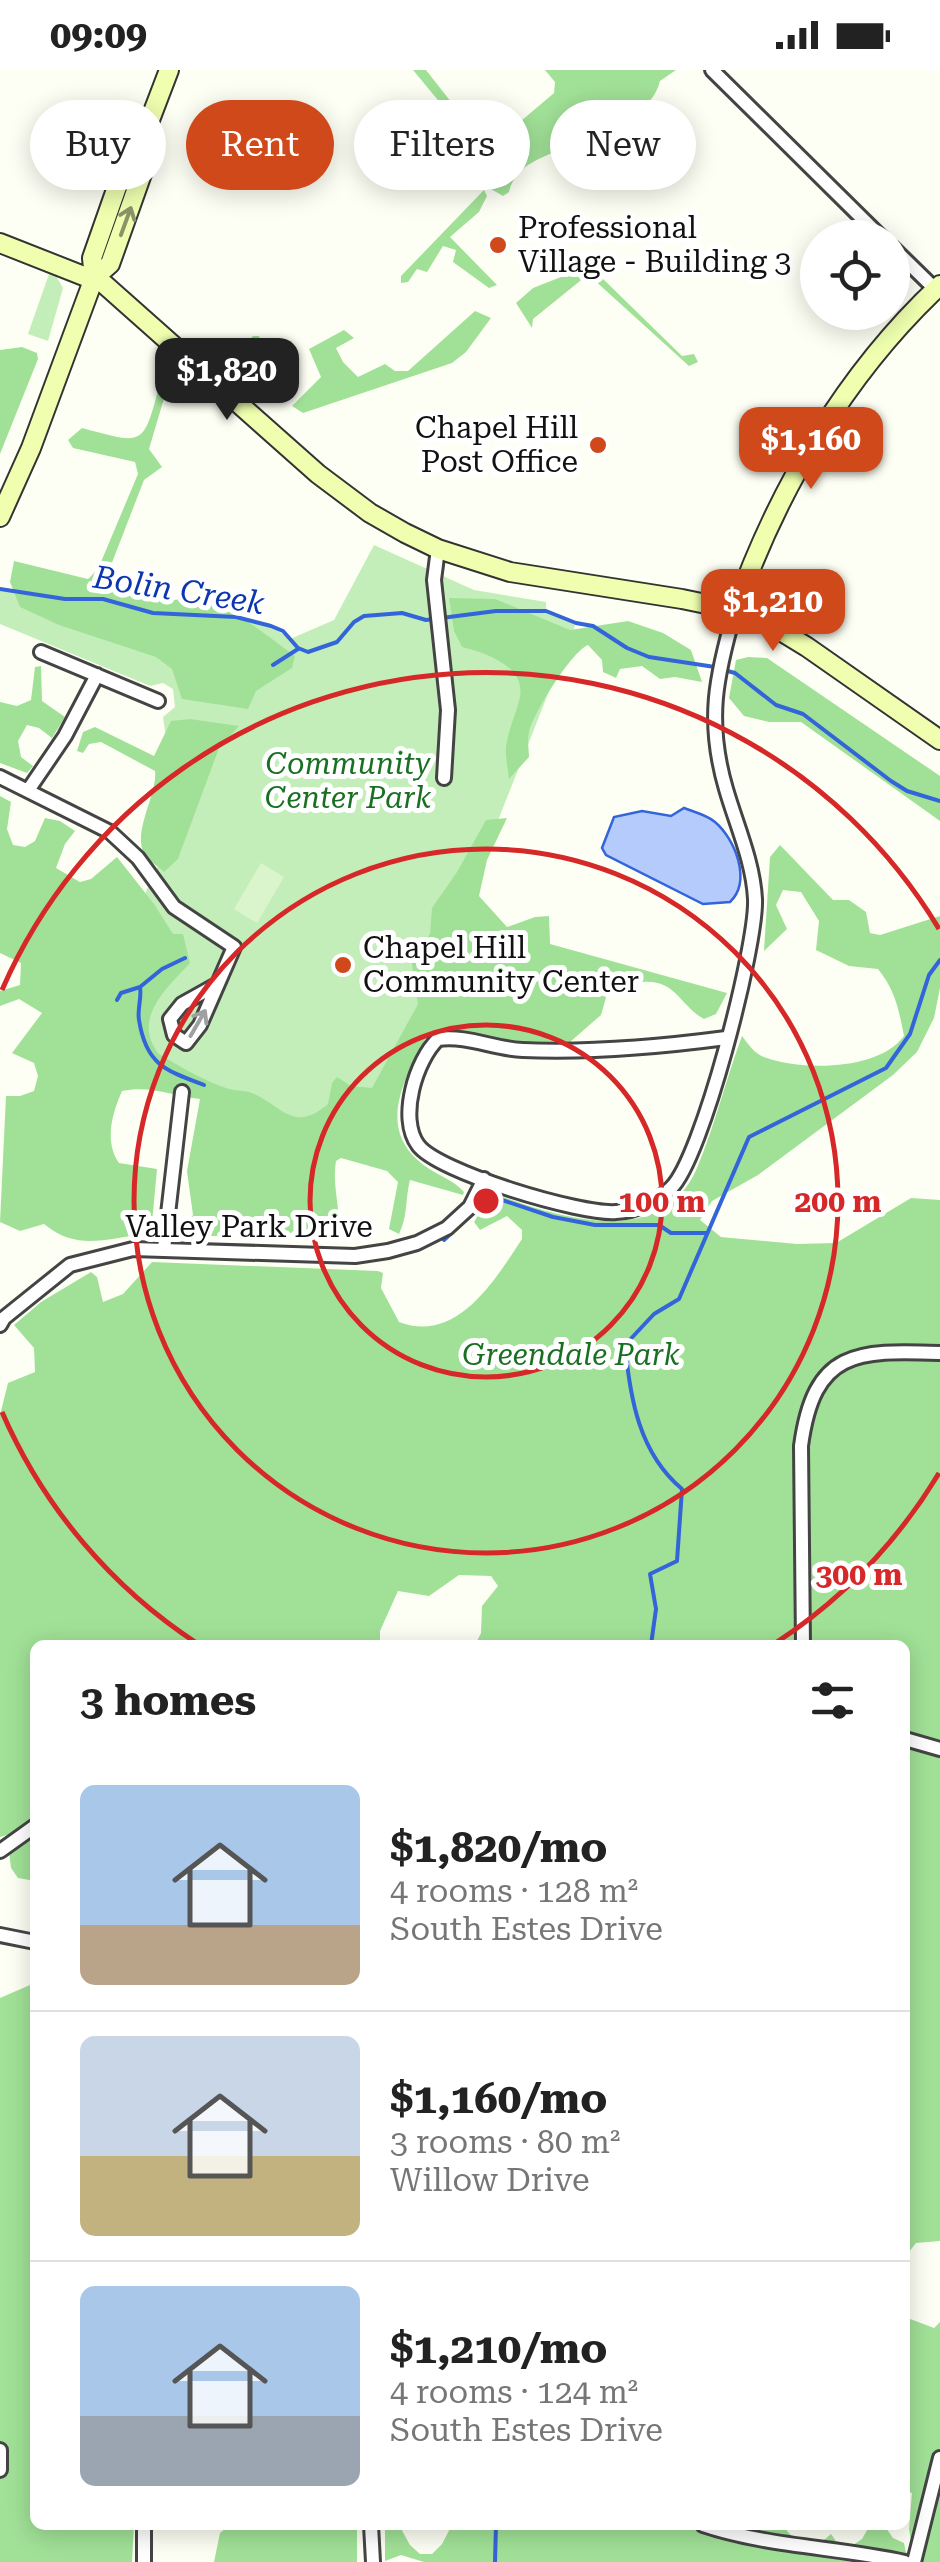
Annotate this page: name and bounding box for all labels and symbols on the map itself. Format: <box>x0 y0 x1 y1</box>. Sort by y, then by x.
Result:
one-way arrow <box>118 206 136 237</box>
place label: Professional Village - Building 3 <box>518 210 791 279</box>
marker: Professional Village - Building 3 <box>487 234 509 256</box>
pin: $1,820 <box>146 338 308 423</box>
pin: $1,160 <box>730 407 892 492</box>
place label: Chapel Hill Post Office <box>415 410 578 479</box>
marker: Chapel Hill Post Office <box>587 434 609 456</box>
water label: Bolin Creek <box>90 558 268 622</box>
pin: $1,210 <box>692 569 854 654</box>
park label: Community Center Park <box>265 746 432 815</box>
place label: Chapel Hill Community Center <box>363 930 639 999</box>
marker: Chapel Hill Community Center <box>332 954 354 976</box>
one-way arrow <box>188 1010 208 1038</box>
centre of rings <box>468 1183 504 1219</box>
text: 100 m <box>619 1184 706 1219</box>
text: 200 m <box>795 1184 882 1219</box>
street label: Valley Park Drive <box>125 1209 373 1244</box>
park label: Greendale Park <box>462 1337 680 1372</box>
text: 300 m <box>816 1557 903 1592</box>

